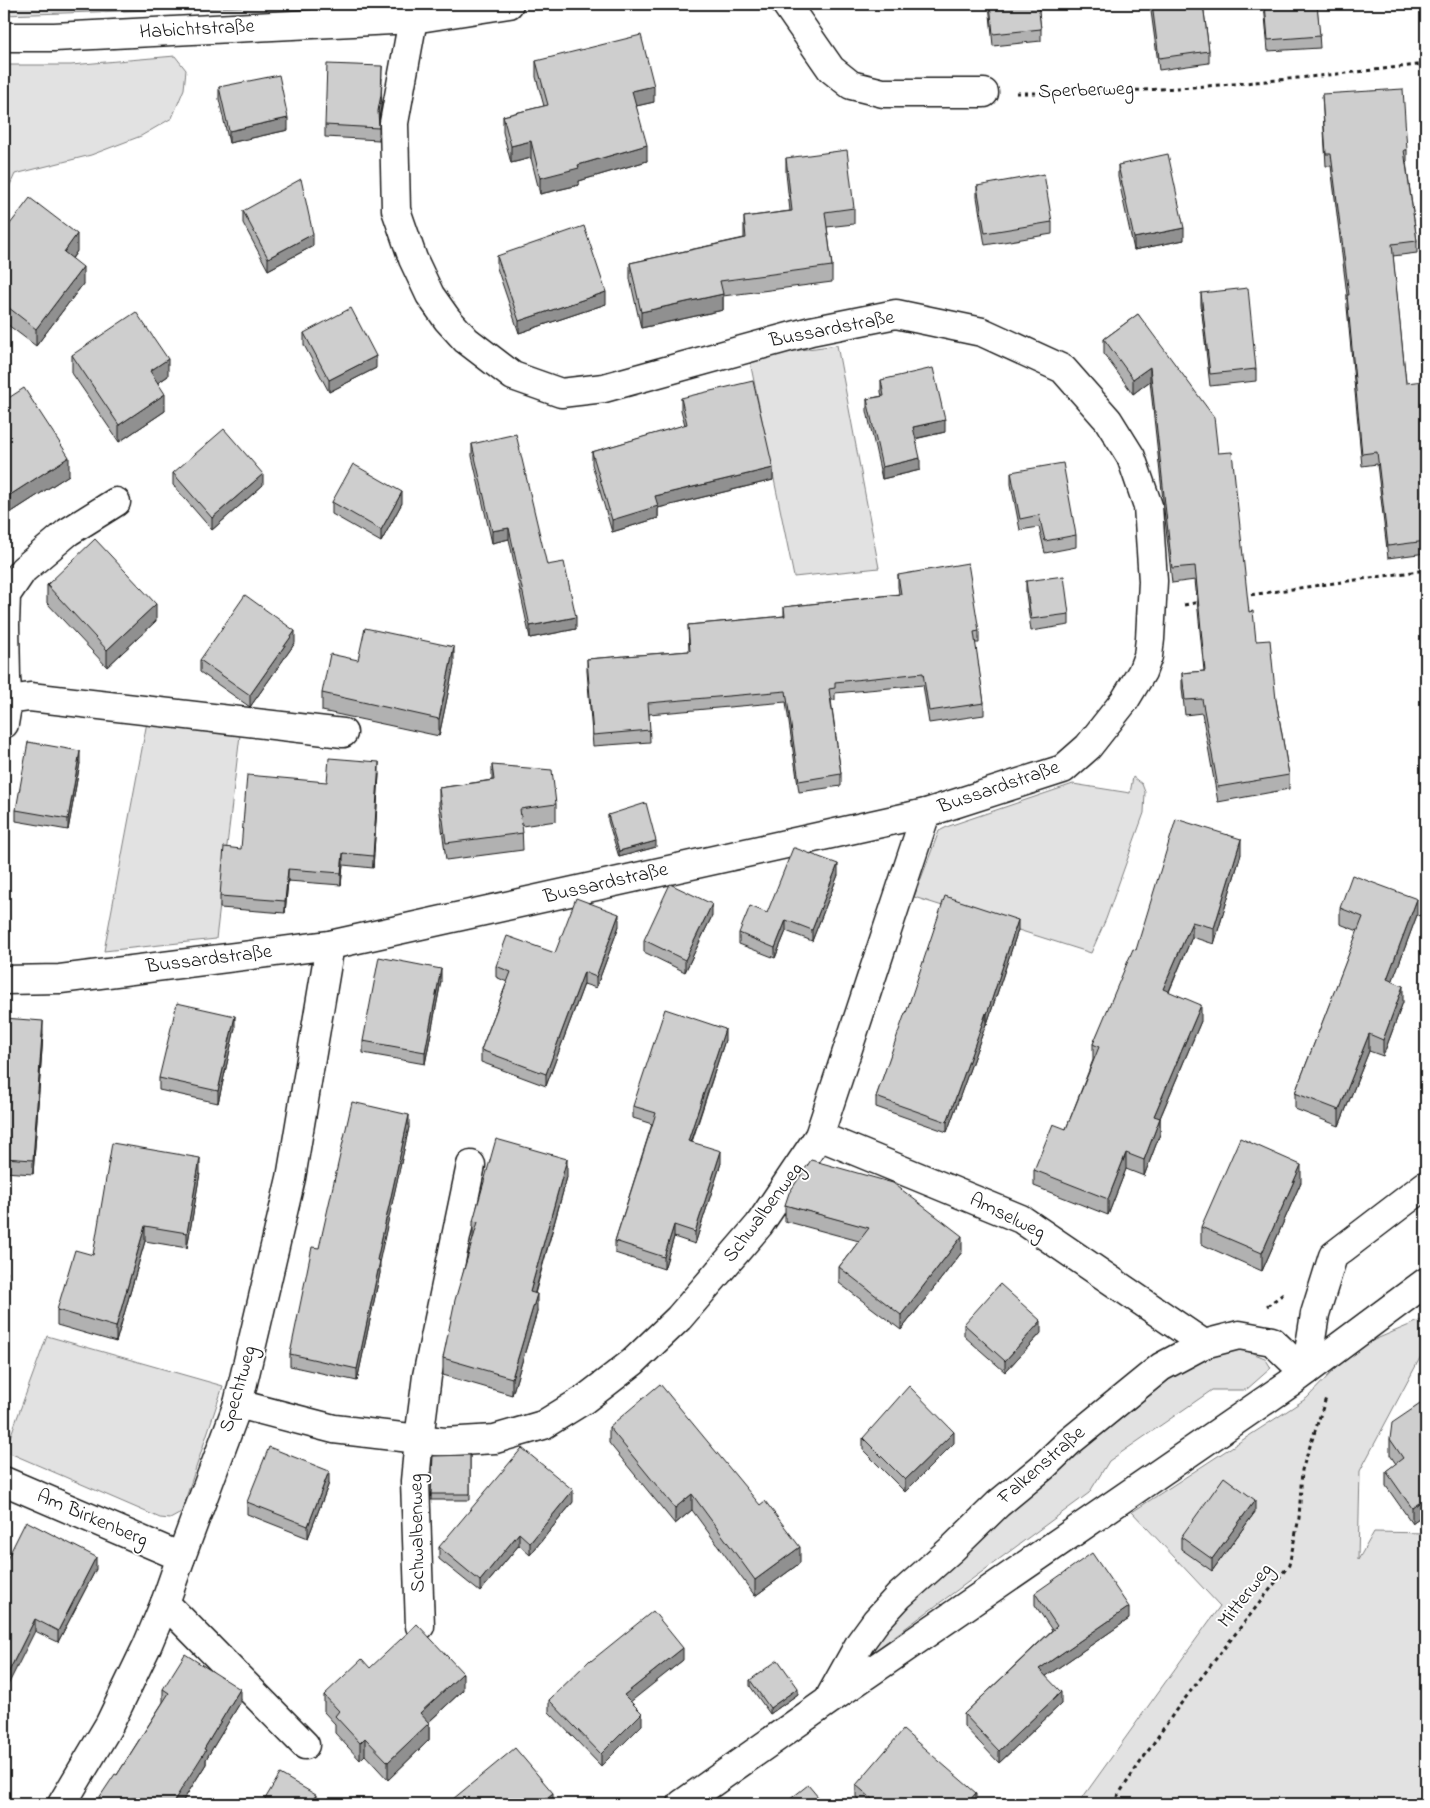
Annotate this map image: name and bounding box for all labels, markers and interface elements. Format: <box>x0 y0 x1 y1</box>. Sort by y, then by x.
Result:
street label: Habichtstraße <box>139 13 255 47</box>
street label: Sperberweg <box>1038 75 1134 108</box>
street label: Bussardstraße <box>766 304 897 357</box>
street label: Bussardstraße <box>933 754 1064 823</box>
street label: Bussardstraße <box>540 856 671 913</box>
street label: Bussardstraße <box>143 938 274 982</box>
street label: Schwalbenweg <box>717 1157 812 1270</box>
street label: Amselweg <box>964 1186 1050 1249</box>
street label: Spechtweg <box>213 1342 266 1436</box>
street label: Falkenstraße <box>991 1420 1092 1513</box>
street label: Schwalbenweg <box>402 1473 435 1593</box>
street label: Am Birkenberg <box>31 1483 152 1556</box>
street label: Mitterweg <box>1211 1557 1281 1635</box>

